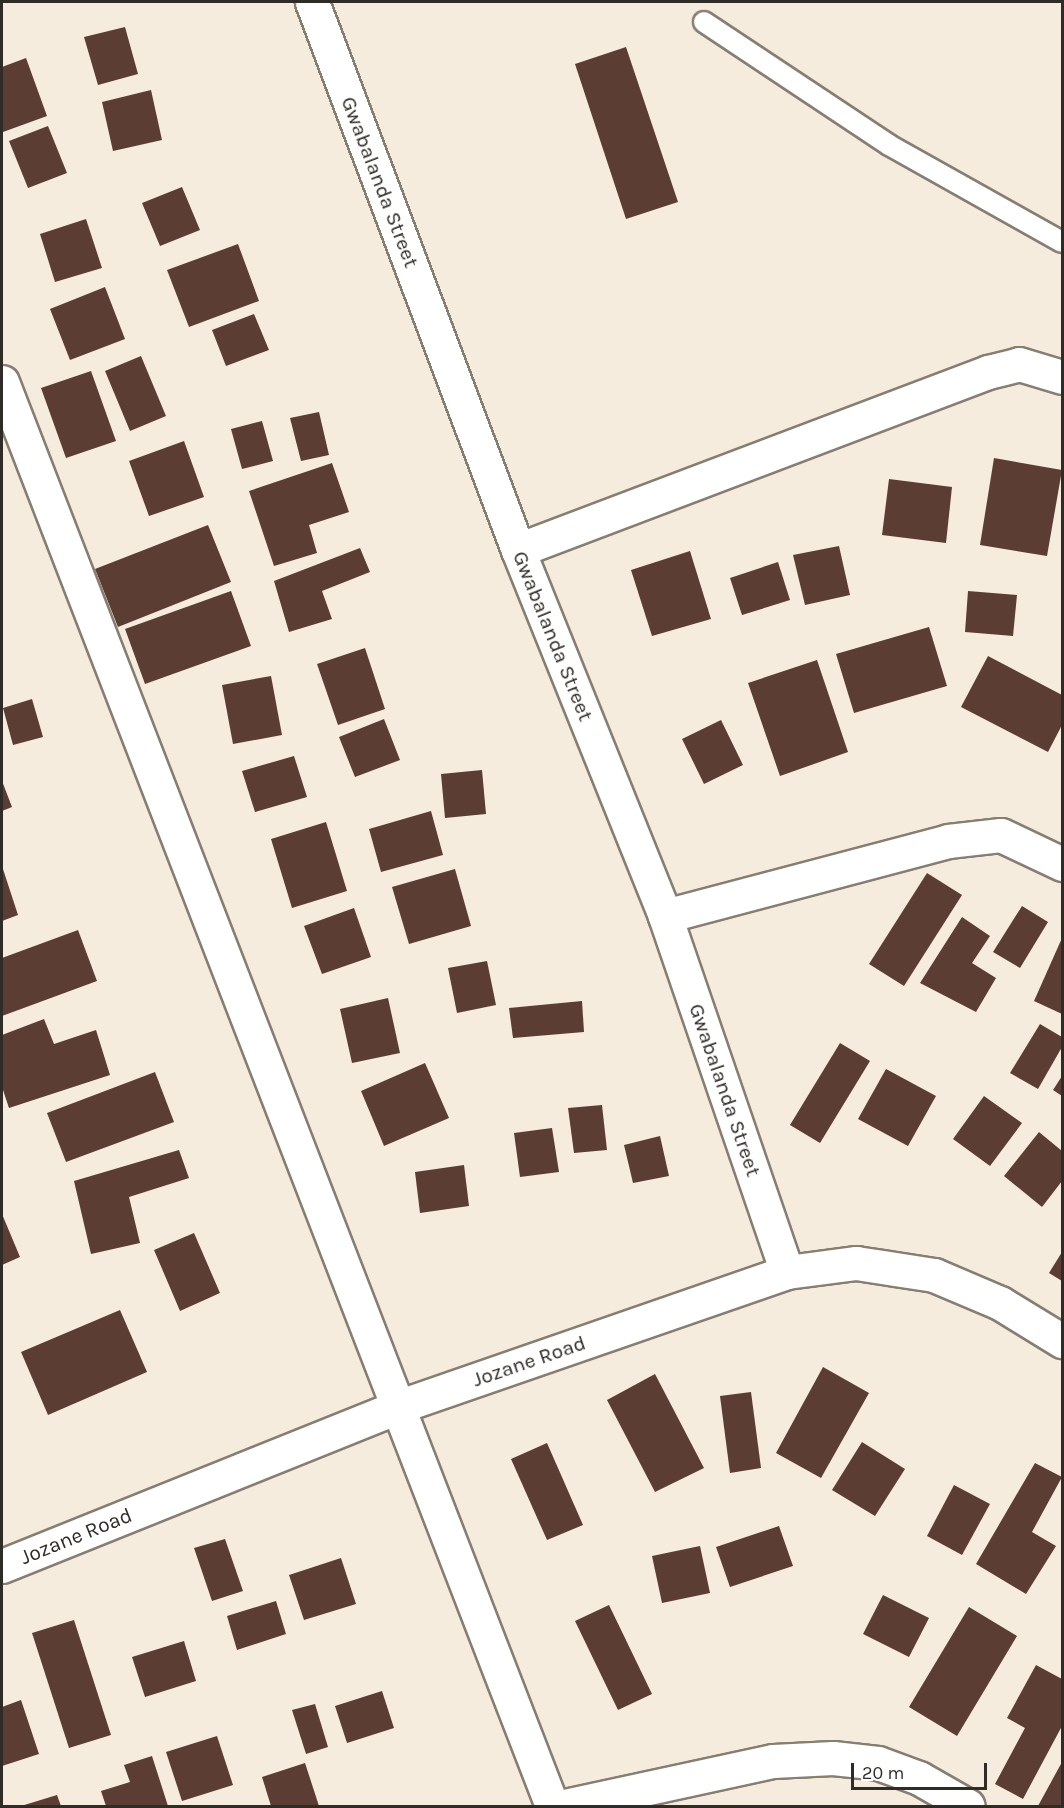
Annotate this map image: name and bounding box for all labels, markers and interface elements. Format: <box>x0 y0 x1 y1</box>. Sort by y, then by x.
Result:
street label: Gwabalanda Street <box>336 93 424 271</box>
street label: Gwabalanda Street <box>507 547 599 725</box>
street label: Gwabalanda Street <box>684 1000 766 1180</box>
street label: Jozane Road <box>469 1330 589 1392</box>
street label: Jozane Road <box>16 1502 136 1570</box>
scale bar <box>854 1751 990 1789</box>
text: 20 m <box>862 1762 904 1784</box>

